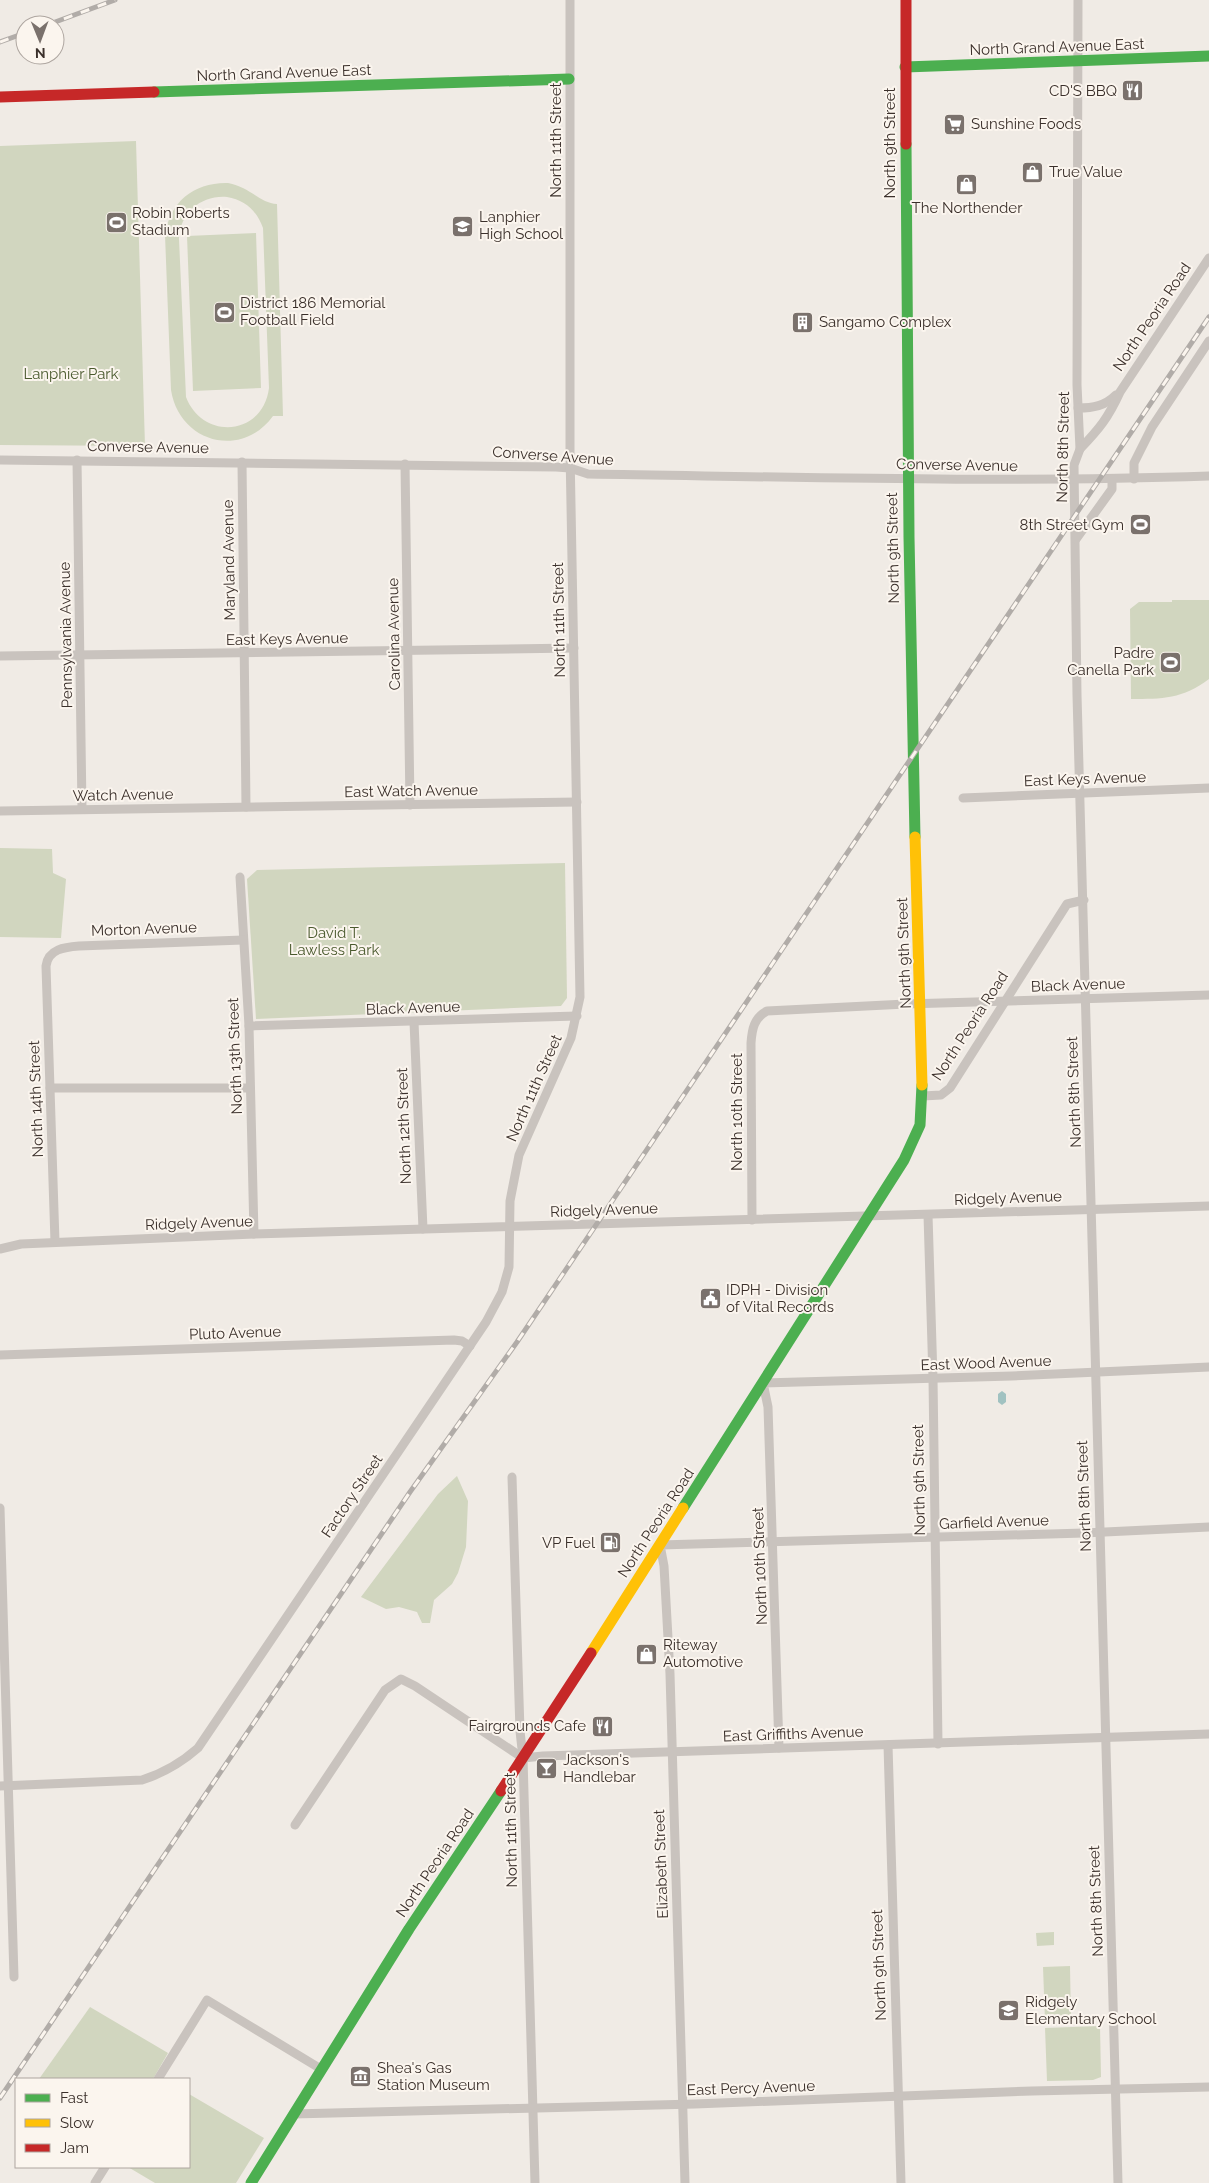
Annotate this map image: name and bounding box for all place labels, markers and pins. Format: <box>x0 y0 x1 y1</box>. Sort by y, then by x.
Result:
restaurant icon: CD'S BBQ <box>1121 79 1145 103</box>
place label: CD'S BBQ <box>1049 82 1117 100</box>
supermarket icon: Sunshine Foods <box>943 112 967 136</box>
place label: Sunshine Foods <box>971 115 1081 133</box>
shop icon: True Value <box>1021 160 1045 184</box>
place label: True Value <box>1049 163 1123 181</box>
shop icon: The Northender <box>955 173 979 197</box>
place label: The Northender <box>912 199 1023 217</box>
place label: Robin Roberts Stadium <box>132 204 230 239</box>
place label: Lanphier High School <box>479 208 564 243</box>
sports icon: Robin Roberts Stadium <box>104 210 128 234</box>
school or university icon: Lanphier High School <box>451 214 475 238</box>
place label: District 186 Memorial Football Field <box>240 294 386 329</box>
sports icon: District 186 Memorial Football Field <box>212 300 236 324</box>
building icon: Sangamo Complex <box>791 310 815 334</box>
place label: Sangamo Complex <box>819 313 952 331</box>
sports icon: 8th Street Gym <box>1128 513 1152 537</box>
place label: 8th Street Gym <box>1020 516 1124 534</box>
place label: Padre Canella Park <box>1067 644 1154 679</box>
sports icon: Padre Canella Park <box>1158 650 1182 674</box>
place label: IDPH - Division of Vital Records <box>726 1281 834 1316</box>
public building icon: IDPH - Division of Vital Records <box>698 1287 722 1311</box>
fuel station icon: VP Fuel <box>599 1531 623 1555</box>
place label: VP Fuel <box>542 1534 596 1552</box>
place label: Riteway Automotive <box>663 1636 743 1671</box>
shop icon: Riteway Automotive <box>635 1642 659 1666</box>
restaurant icon: Fairgrounds Cafe <box>590 1714 614 1738</box>
place label: Fairgrounds Cafe <box>468 1717 586 1735</box>
place label: Jackson's Handlebar <box>563 1751 637 1786</box>
bar icon: Jackson's Handlebar <box>535 1757 559 1781</box>
place label: Ridgely Elementary School <box>1025 1993 1157 2028</box>
school or university icon: Ridgely Elementary School <box>997 1999 1021 2023</box>
place label: Shea's Gas Station Museum <box>377 2059 490 2094</box>
museum icon: Shea's Gas Station Museum <box>349 2065 373 2089</box>

